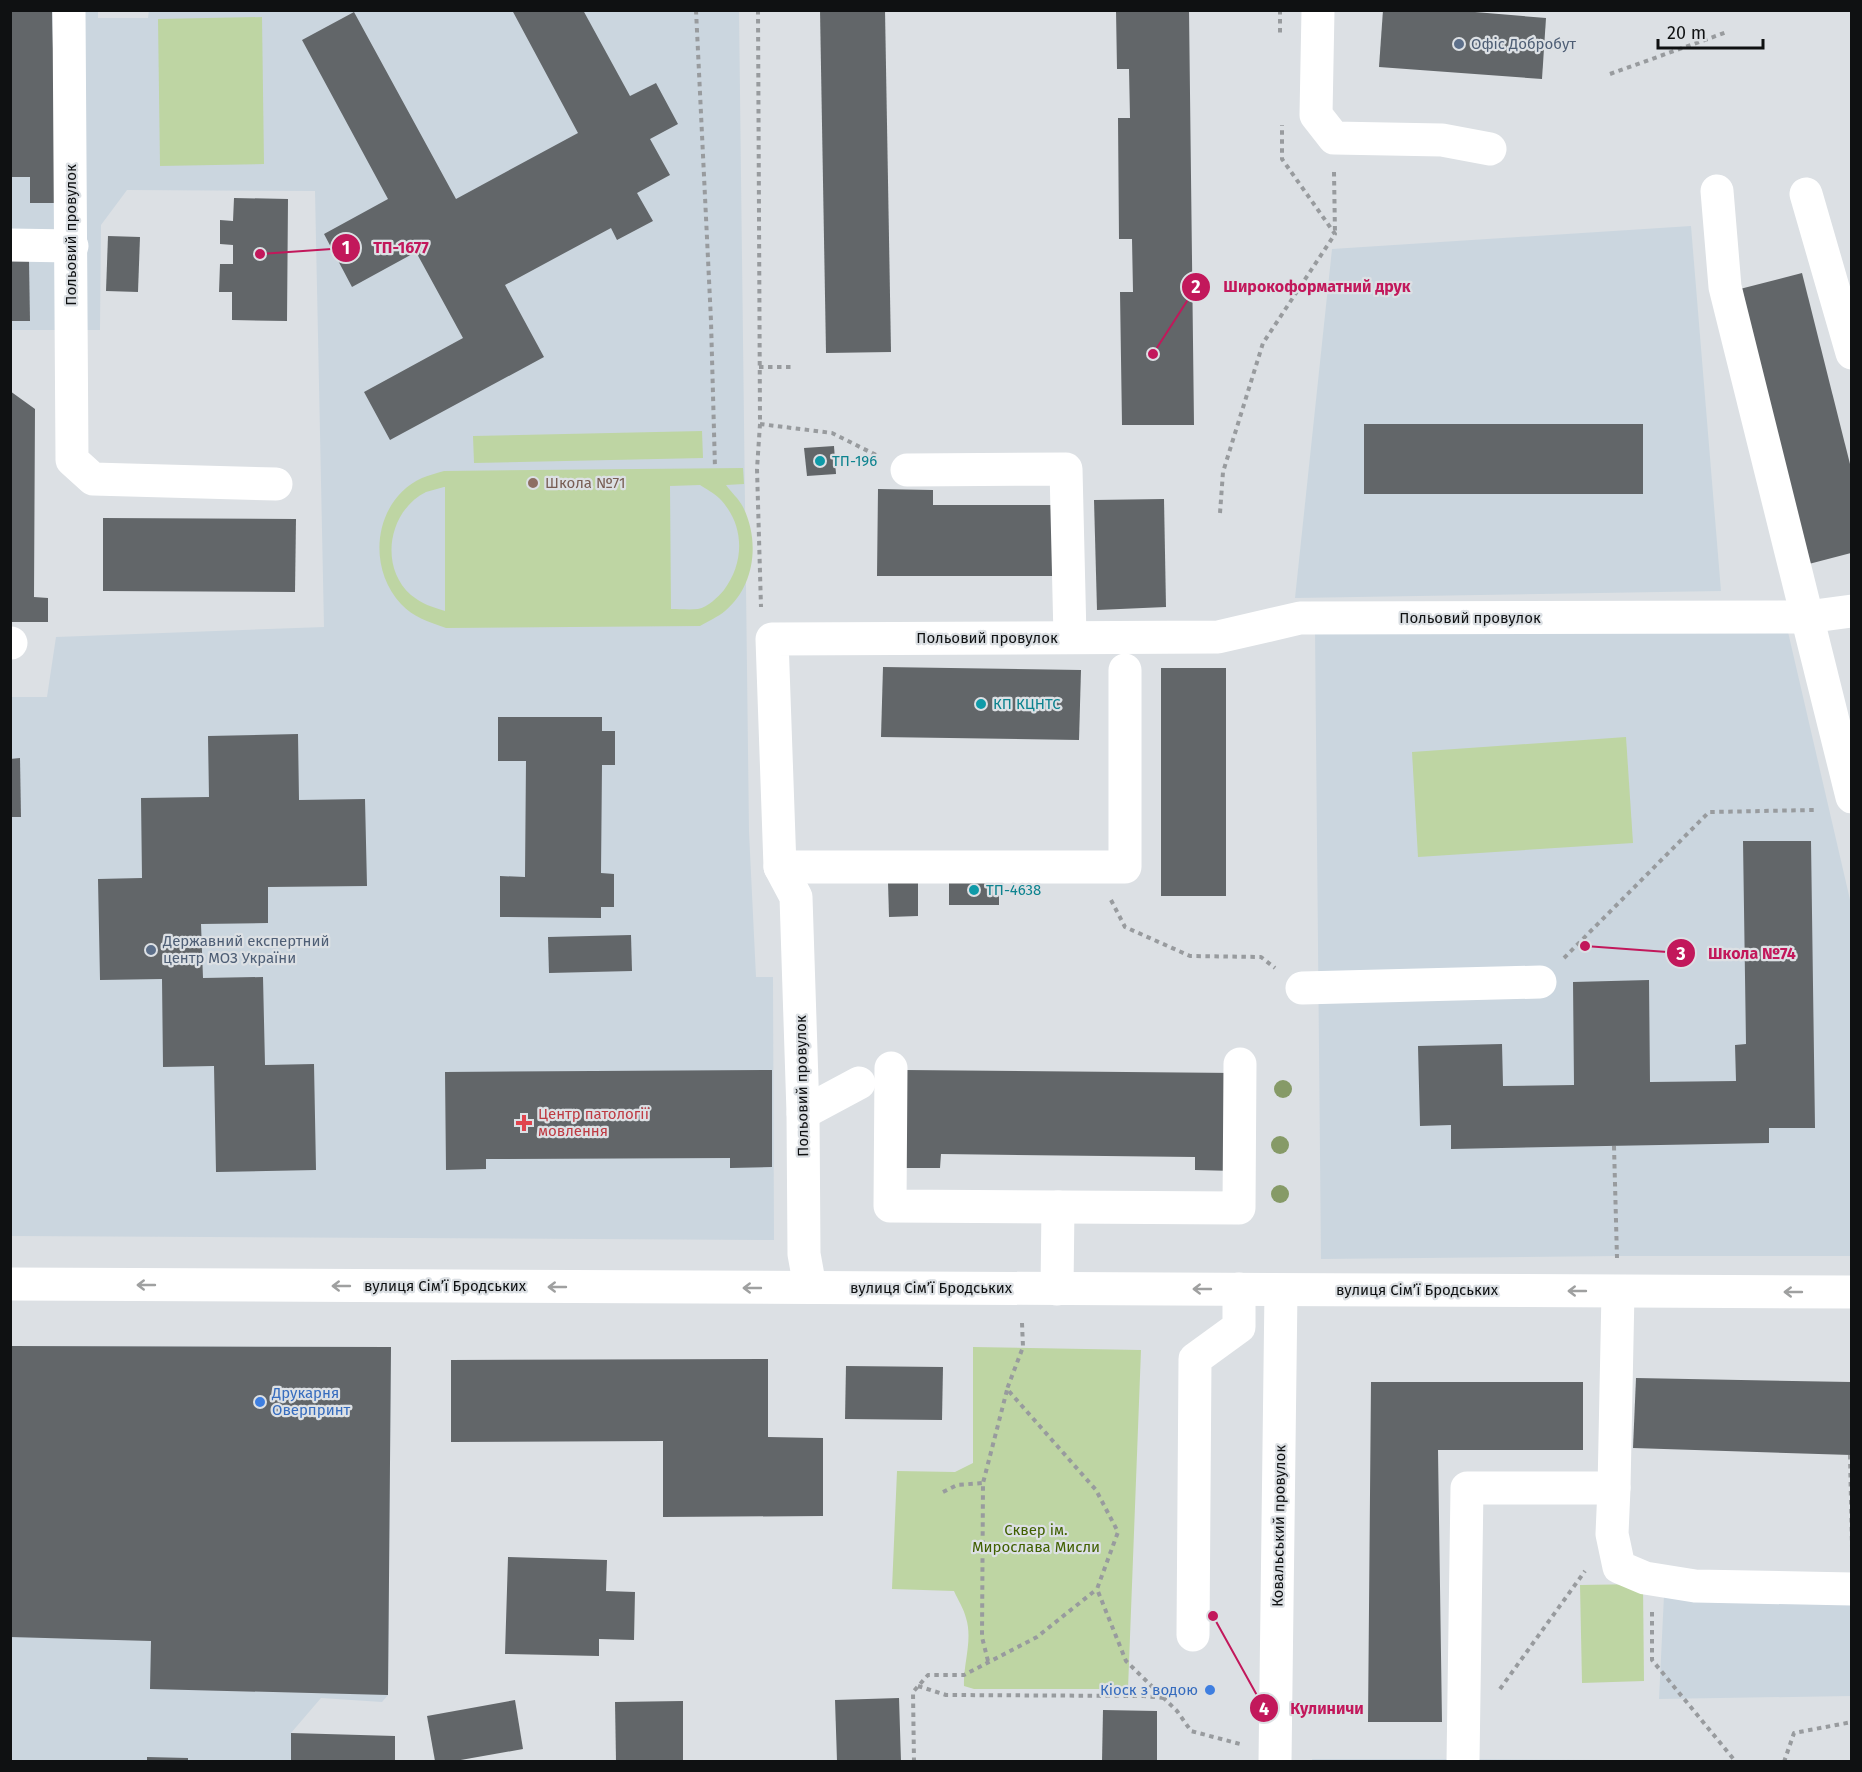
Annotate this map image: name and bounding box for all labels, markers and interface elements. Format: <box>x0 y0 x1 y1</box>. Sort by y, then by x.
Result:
scale bar <box>1658 12 1763 50</box>
text: 20 m <box>1667 22 1706 44</box>
place label: Офіс Добробут <box>1471 35 1576 53</box>
marker: Офіс Добробут <box>1452 37 1466 51</box>
street label: Польовий провулок <box>62 164 80 306</box>
callout: ТП-1677 <box>331 231 441 265</box>
text: 1 <box>342 237 350 259</box>
text: ТП-1677 <box>373 238 429 257</box>
callout: Широкоформатний друк <box>1181 270 1422 304</box>
text: 2 <box>1191 276 1201 298</box>
text: Широкоформатний друк <box>1223 277 1411 296</box>
place label: ТП-196 <box>832 452 877 470</box>
marker: ТП-196 <box>813 454 827 468</box>
place label: Школа №71 <box>545 474 625 492</box>
marker: Школа №71 <box>526 476 540 490</box>
street label: Польовий провулок <box>1399 609 1541 627</box>
street label: Польовий провулок <box>916 629 1058 647</box>
place label: КП КЦНТС <box>993 695 1061 713</box>
marker: КП КЦНТС <box>974 697 988 711</box>
place label: ТП-4638 <box>986 881 1041 899</box>
marker: ТП-4638 <box>967 883 981 897</box>
place label: Державний експертний центр МОЗ України <box>162 932 329 967</box>
callout: Школа №74 <box>1666 936 1808 970</box>
marker: Державний експертний центр МОЗ України <box>144 943 158 957</box>
text: 3 <box>1675 943 1686 965</box>
text: Школа №74 <box>1708 944 1796 963</box>
street label: Польовий провулок <box>792 1015 812 1157</box>
place label: Центр патології мовлення <box>538 1105 650 1140</box>
marker: Центр патології мовлення <box>515 1114 533 1132</box>
street label: вулиця Сімʼї Бродських <box>364 1277 527 1295</box>
one-way arrow <box>136 1279 156 1291</box>
street label: вулиця Сімʼї Бродських <box>850 1279 1013 1297</box>
one-way arrow <box>331 1280 351 1292</box>
one-way arrow <box>547 1281 567 1293</box>
street label: вулиця Сімʼї Бродських <box>1336 1281 1499 1299</box>
one-way arrow <box>742 1282 762 1294</box>
one-way arrow <box>1192 1283 1212 1295</box>
one-way arrow <box>1568 1285 1588 1297</box>
one-way arrow <box>1784 1286 1804 1298</box>
place label: Друкарня Оверпринт <box>271 1384 351 1419</box>
marker: Друкарня Оверпринт <box>253 1395 267 1409</box>
street label: Ковальський провулок <box>1269 1445 1289 1607</box>
park label: Сквер ім. Мирослава Мисли <box>972 1521 1100 1556</box>
place label: Кіоск з водою <box>1100 1681 1198 1699</box>
marker: Кіоск з водою <box>1203 1683 1217 1697</box>
callout: Кулиничи <box>1249 1691 1376 1725</box>
text: 4 <box>1259 1698 1269 1720</box>
text: Кулиничи <box>1290 1699 1364 1718</box>

